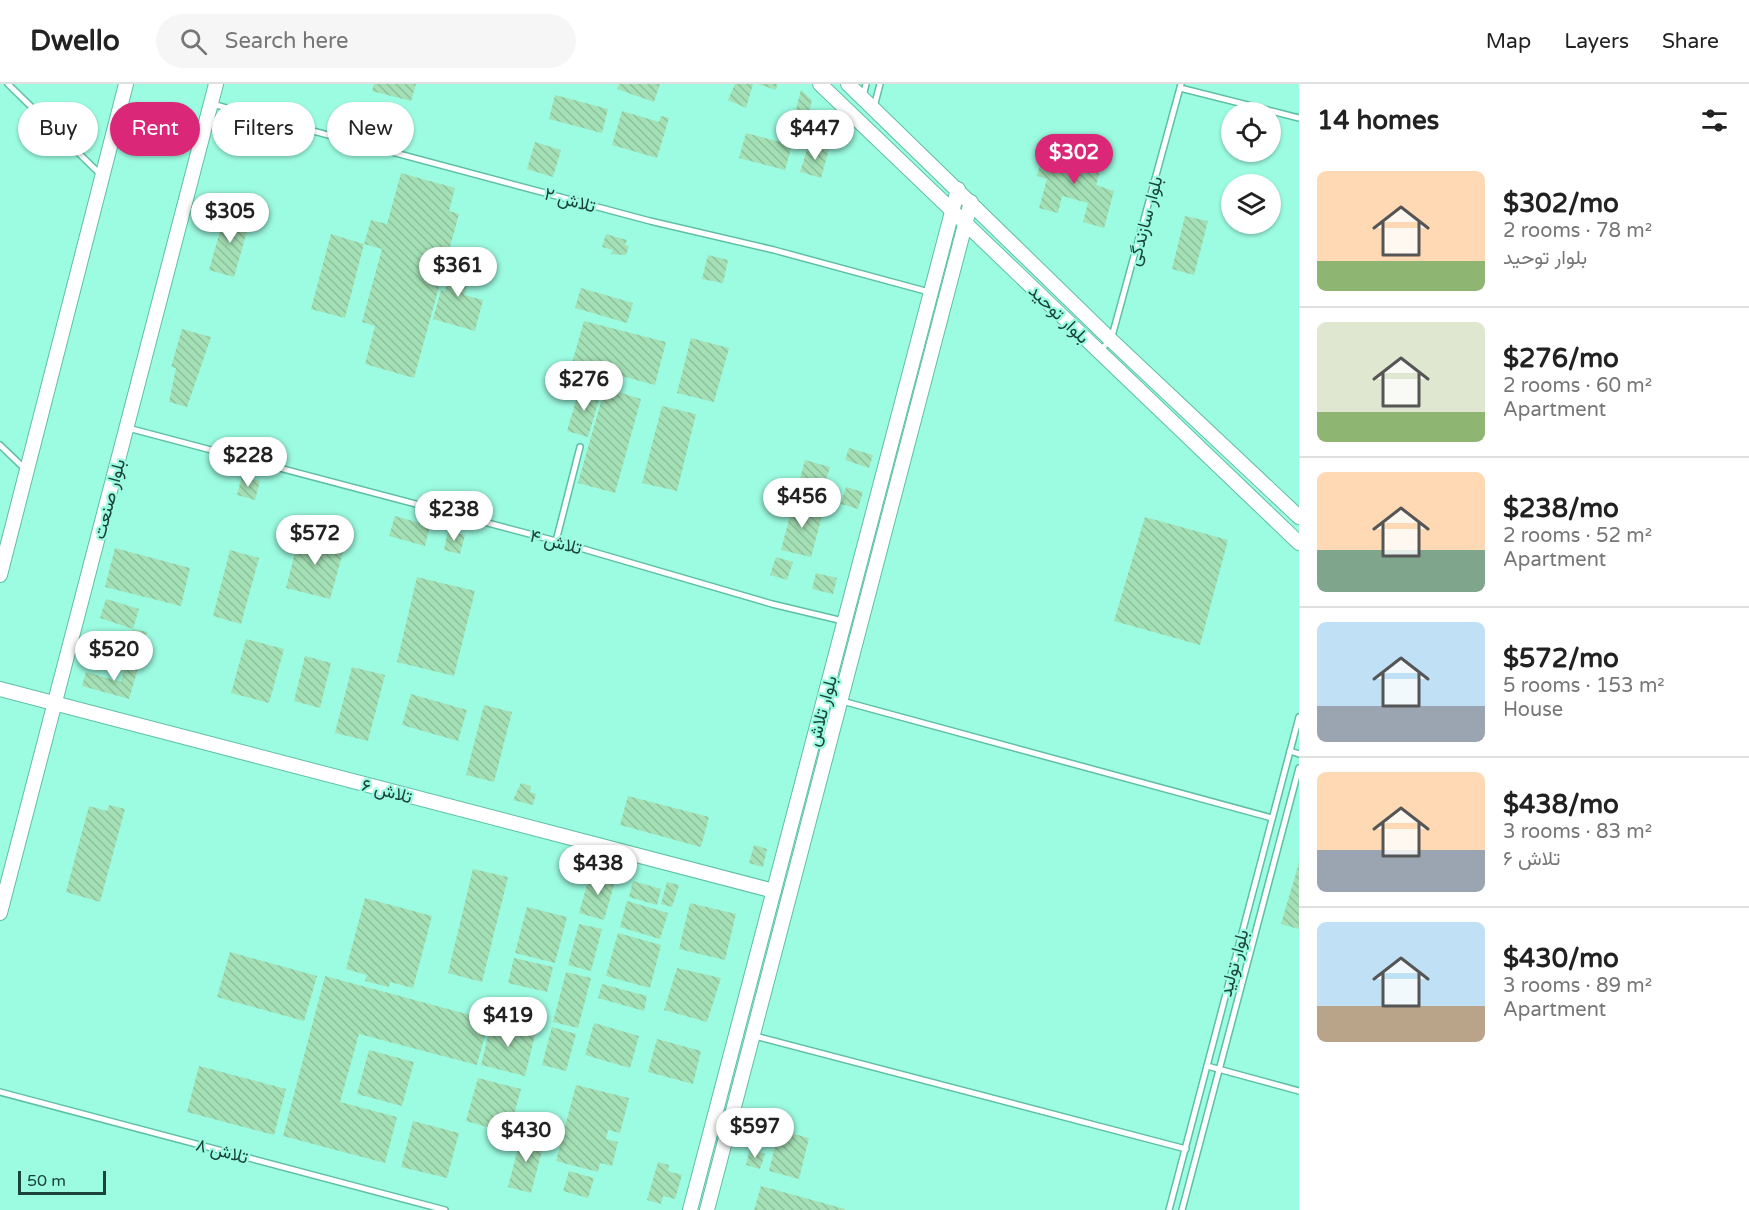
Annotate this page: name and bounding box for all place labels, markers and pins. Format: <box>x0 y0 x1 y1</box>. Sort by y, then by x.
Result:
pin: $447 <box>779 110 851 161</box>
pin: $302 <box>1038 134 1110 185</box>
pin: $305 <box>194 193 266 244</box>
pin: $361 <box>422 247 494 298</box>
pin: $276 <box>548 361 620 412</box>
pin: $228 <box>212 437 284 488</box>
pin: $456 <box>766 478 838 529</box>
pin: $238 <box>418 491 490 542</box>
pin: $572 <box>279 515 351 566</box>
pin: $520 <box>78 631 150 682</box>
pin: $438 <box>562 845 634 896</box>
pin: $419 <box>472 997 544 1048</box>
pin: $597 <box>719 1108 791 1159</box>
pin: $430 <box>490 1112 562 1163</box>

